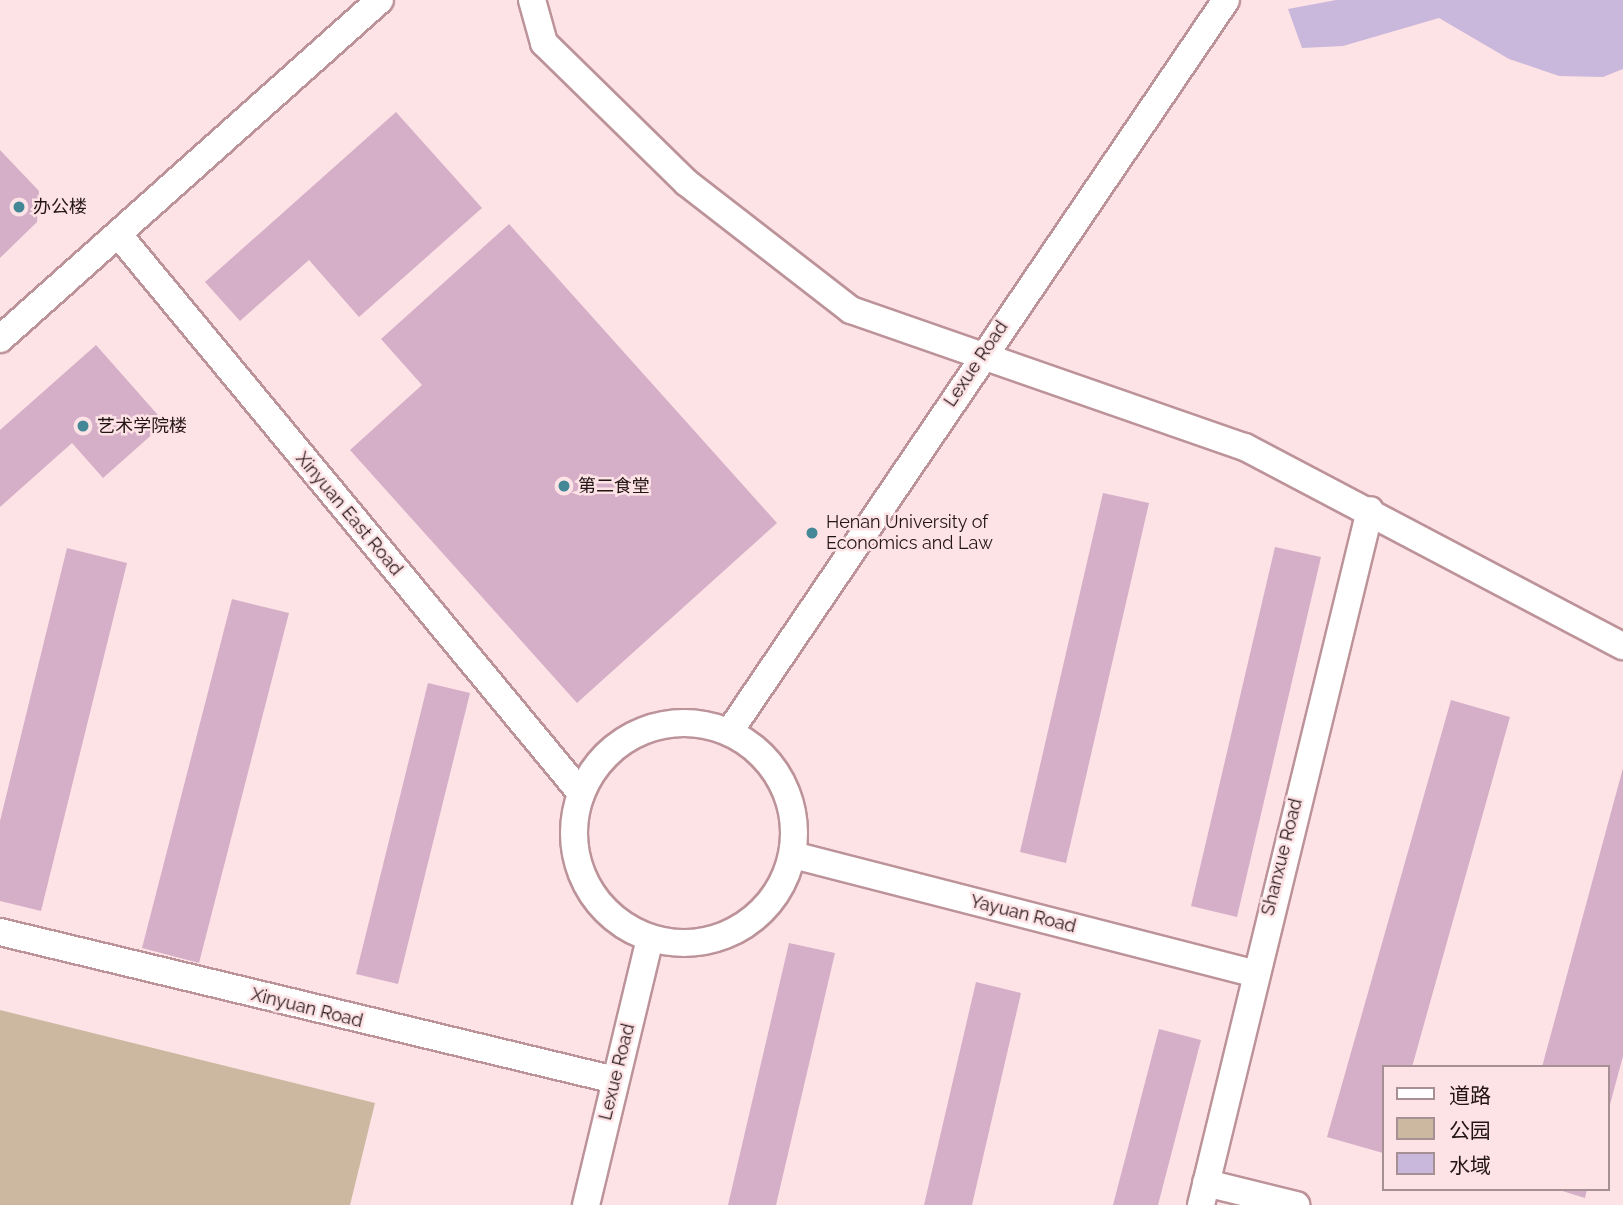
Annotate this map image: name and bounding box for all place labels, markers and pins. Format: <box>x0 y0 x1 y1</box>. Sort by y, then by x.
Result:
place label: 办公楼 <box>33 196 87 218</box>
marker: 办公楼 <box>11 199 27 215</box>
place label: 艺术学院楼 <box>97 415 187 437</box>
marker: 艺术学院楼 <box>75 418 91 434</box>
place label: 第二食堂 <box>578 475 650 497</box>
marker: 第二食堂 <box>556 478 572 494</box>
place label: Henan University of Economics and Law <box>826 512 993 554</box>
marker: Henan University of Economics and Law <box>804 525 820 541</box>

